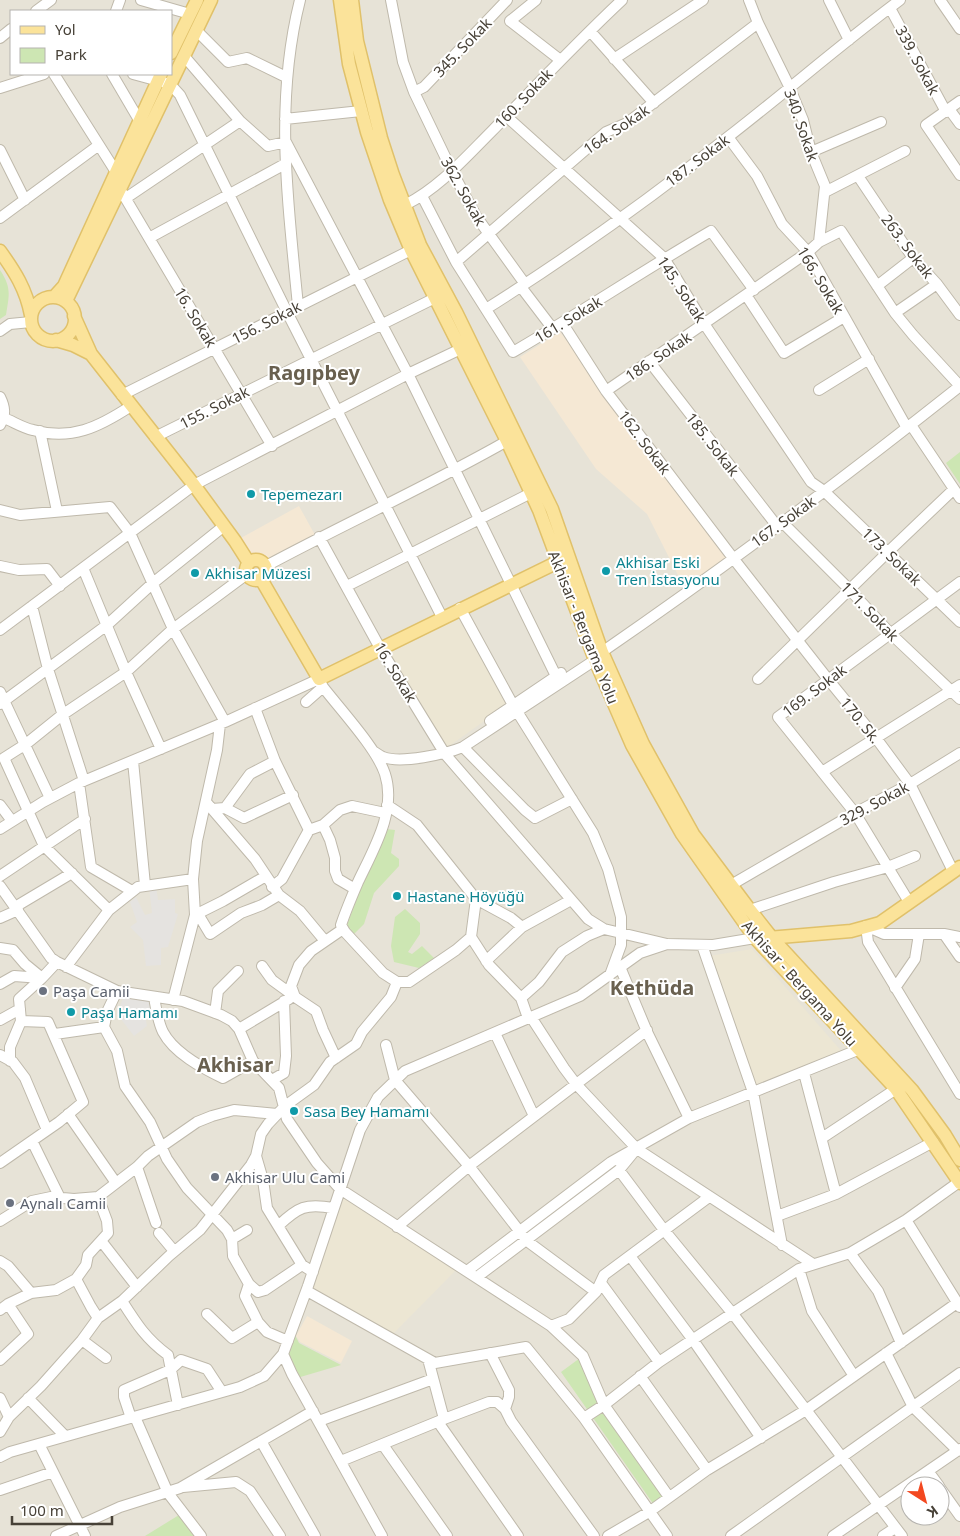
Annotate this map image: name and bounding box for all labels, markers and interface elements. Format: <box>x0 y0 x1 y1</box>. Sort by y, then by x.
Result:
legend <box>10 10 172 75</box>
street label: 345. Sokak <box>429 13 495 81</box>
text: Yol <box>55 19 76 39</box>
street label: 339. Sokak <box>891 22 945 98</box>
text: Park <box>55 44 87 64</box>
street label: 160. Sokak <box>490 64 556 132</box>
street label: 340. Sokak <box>780 86 824 164</box>
street label: 164. Sokak <box>579 100 653 158</box>
street label: 187. Sokak <box>661 129 733 191</box>
street label: 362. Sokak <box>437 153 491 229</box>
street label: 263. Sokak <box>877 210 939 282</box>
street label: 166. Sokak <box>793 243 849 317</box>
street label: 145. Sokak <box>653 252 711 326</box>
street label: 16. Sokak <box>170 283 222 351</box>
street label: 161. Sokak <box>531 291 605 347</box>
street label: 156. Sokak <box>228 296 304 348</box>
street label: 186. Sokak <box>621 327 695 385</box>
district label: Ragıpbey <box>268 359 361 386</box>
street label: 155. Sokak <box>176 381 252 433</box>
street label: 162. Sokak <box>614 406 676 478</box>
street label: 185. Sokak <box>682 408 744 480</box>
place label: Tepemezarı <box>261 484 342 504</box>
marker: Tepemezarı <box>245 488 257 500</box>
street label: 167. Sokak <box>747 491 819 551</box>
street label: 173. Sokak <box>858 523 926 589</box>
street label: Akhisar - Bergama Yolu <box>544 548 624 706</box>
place label: Akhisar Eski Tren İstasyonu <box>616 552 720 589</box>
place label: Akhisar Müzesi <box>205 563 311 583</box>
marker: Akhisar Eski Tren İstasyonu <box>600 565 612 577</box>
marker: Akhisar Müzesi <box>189 567 201 579</box>
street label: 171. Sokak <box>837 577 903 645</box>
street label: 16. Sokak <box>370 638 422 706</box>
street label: 169. Sokak <box>778 659 850 721</box>
street label: 170. Sk. <box>836 693 886 747</box>
street label: 329. Sokak <box>836 776 912 830</box>
place label: Hastane Höyüğü <box>407 886 524 906</box>
marker: Hastane Höyüğü <box>391 890 403 902</box>
street label: Akhisar - Bergama Yolu <box>738 916 862 1050</box>
district label: Kethüda <box>610 974 694 1001</box>
place label: Paşa Camii <box>53 981 130 1001</box>
marker: Paşa Camii <box>37 985 49 997</box>
place label: Paşa Hamamı <box>81 1002 178 1022</box>
marker: Paşa Hamamı <box>65 1006 77 1018</box>
district label: Akhisar <box>197 1051 273 1078</box>
place label: Sasa Bey Hamamı <box>304 1101 429 1121</box>
marker: Sasa Bey Hamamı <box>288 1105 300 1117</box>
place label: Akhisar Ulu Cami <box>225 1167 345 1187</box>
marker: Akhisar Ulu Cami <box>209 1171 221 1183</box>
place label: Aynalı Camii <box>20 1193 106 1213</box>
marker: Aynalı Camii <box>4 1197 16 1209</box>
north arrow <box>900 1476 950 1526</box>
scale bar <box>12 1494 112 1526</box>
text: 100 m <box>20 1500 64 1520</box>
text: K <box>923 1502 942 1523</box>

